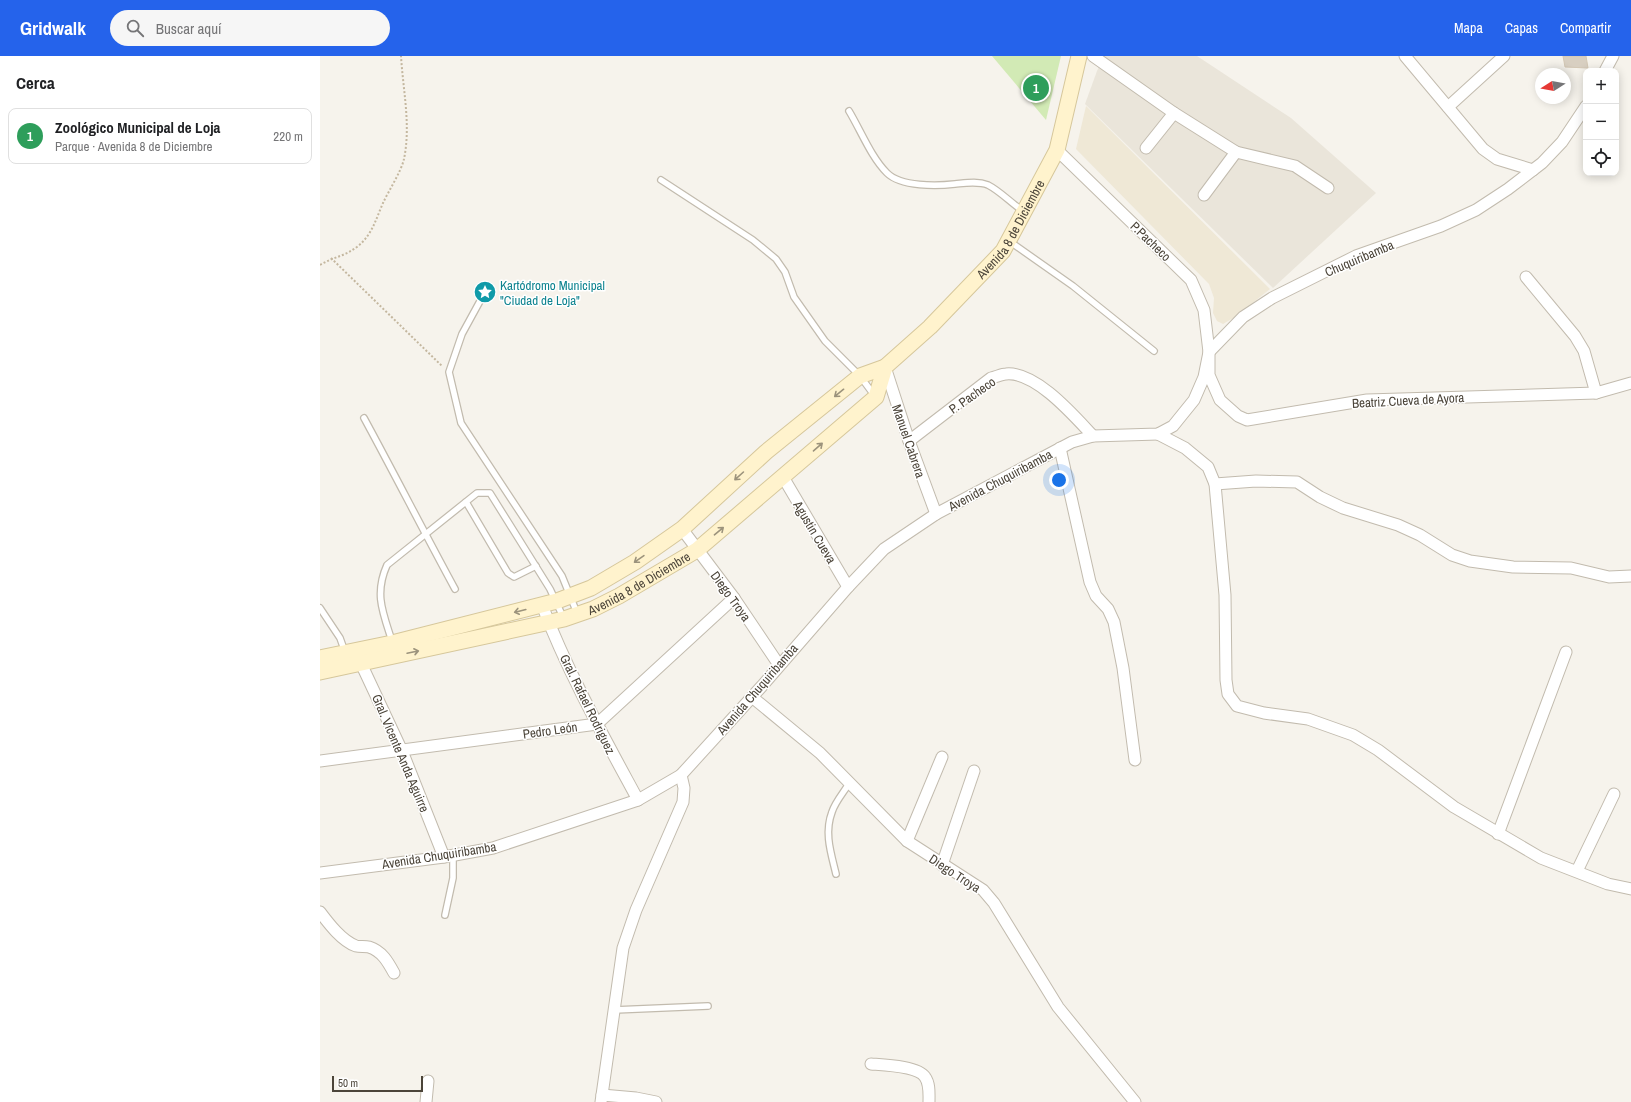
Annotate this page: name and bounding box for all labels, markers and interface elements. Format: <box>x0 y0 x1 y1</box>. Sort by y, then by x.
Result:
search box <box>110 10 390 46</box>
text: Gridwalk <box>20 15 86 41</box>
icon: search <box>124 17 146 39</box>
text: Buscar aquí <box>156 18 221 39</box>
text: Mapa <box>1454 19 1483 37</box>
text: Capas <box>1505 19 1538 37</box>
text: Compartir <box>1560 19 1611 37</box>
north arrow <box>1535 68 1571 104</box>
map controls <box>1583 68 1619 176</box>
button: + <box>1583 68 1619 104</box>
text: Cerca <box>16 71 55 94</box>
pin: 1 <box>1023 73 1049 103</box>
button: − <box>1583 104 1619 140</box>
text: Zoológico Municipal de Loja <box>55 117 220 138</box>
text: 1 <box>27 128 33 145</box>
text: 220 m <box>273 128 303 145</box>
text: Parque · Avenida 8 de Diciembre <box>55 138 212 155</box>
button: locate <box>1583 140 1619 176</box>
street label: Avenida 8 de Diciembre <box>972 177 1049 283</box>
street label: P.Pacheco <box>1127 218 1175 265</box>
street label: Chuquiribamba <box>1322 236 1396 281</box>
place label: Kartódromo Municipal "Ciudad de Loja" <box>500 277 605 309</box>
place icon: Kartódromo Municipal "Ciudad de Loja" <box>472 279 498 305</box>
street label: P. Pacheco <box>946 373 999 418</box>
one-way arrow <box>834 388 845 397</box>
street label: Beatriz Cueva de Ayora <box>1351 389 1465 412</box>
street label: Manuel Cabrera <box>888 402 929 480</box>
one-way arrow <box>813 442 823 451</box>
street label: Avenida Chuquiribamba <box>944 446 1055 516</box>
your location <box>1049 470 1069 490</box>
one-way arrow <box>735 471 745 480</box>
street label: Agustin Cueva <box>789 497 840 567</box>
one-way arrow <box>713 527 723 536</box>
street label: Avenida 8 de Diciembre <box>585 548 693 619</box>
one-way arrow <box>634 555 645 563</box>
street label: Diego Troya <box>707 568 755 625</box>
one-way arrow <box>514 607 527 615</box>
street label: Avenida Chuquiribamba <box>712 640 802 739</box>
one-way arrow <box>406 647 419 655</box>
street label: Gral. Rafael Rodriguez <box>556 651 619 757</box>
street label: Gral. Vicente Anda Aguirre <box>368 692 433 815</box>
street label: Pedro León <box>522 718 579 743</box>
street label: Avenida Chuquiribamba <box>380 838 497 873</box>
street label: Diego Troya <box>926 850 984 896</box>
scale bar <box>332 1074 423 1093</box>
text: 50 m <box>338 1076 358 1090</box>

